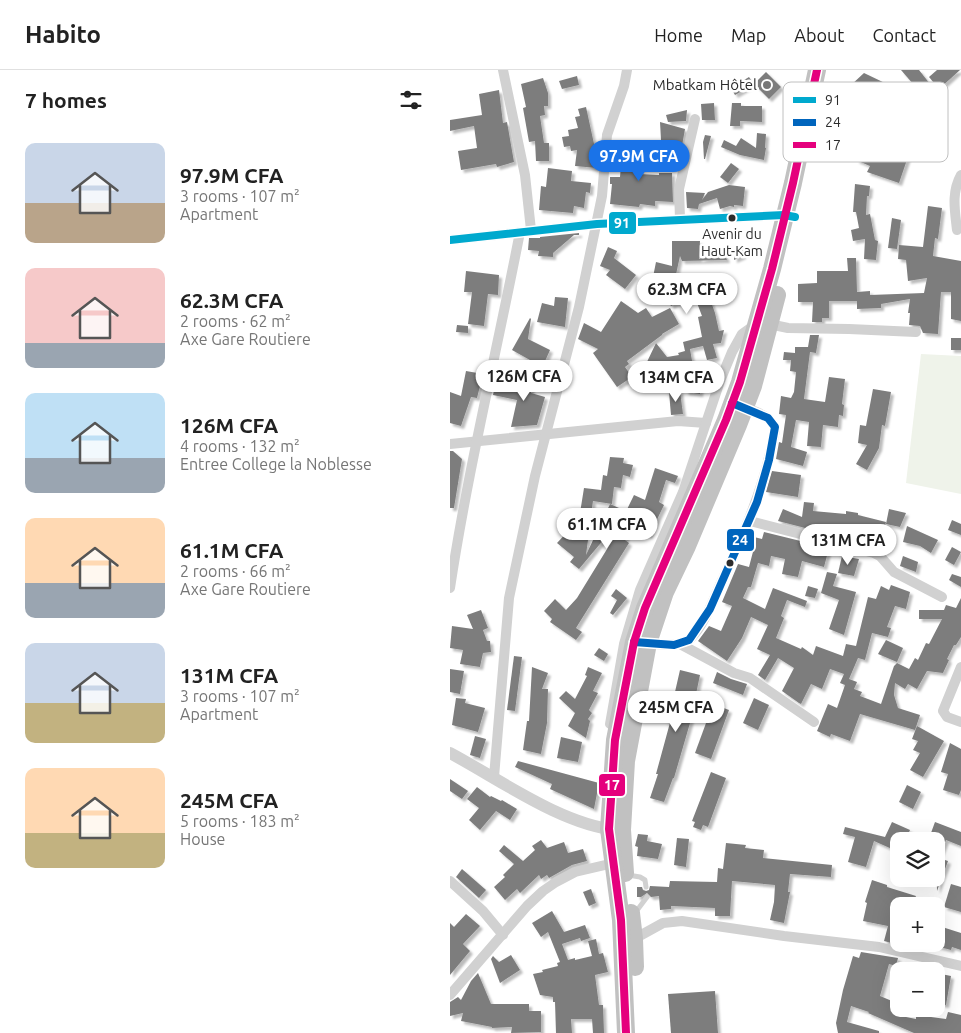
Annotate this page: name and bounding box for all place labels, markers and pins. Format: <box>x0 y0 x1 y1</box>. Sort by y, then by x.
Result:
place label: Mbatkam Hôtel <box>653 76 757 93</box>
marker: Mbatkam Hôtel <box>761 79 773 91</box>
pin: 97.9M CFA <box>582 140 696 182</box>
marker: Avenir du Haut-Kam <box>727 213 737 223</box>
place label: Avenir du Haut-Kam <box>701 226 763 259</box>
pin: 62.3M CFA <box>630 272 744 315</box>
pin: 126M CFA <box>472 360 576 402</box>
pin: 134M CFA <box>624 360 728 403</box>
pin: 61.1M CFA <box>550 508 664 550</box>
pin: 131M CFA <box>796 524 900 566</box>
unlabelled marker <box>725 558 735 568</box>
pin: 245M CFA <box>624 690 728 733</box>

